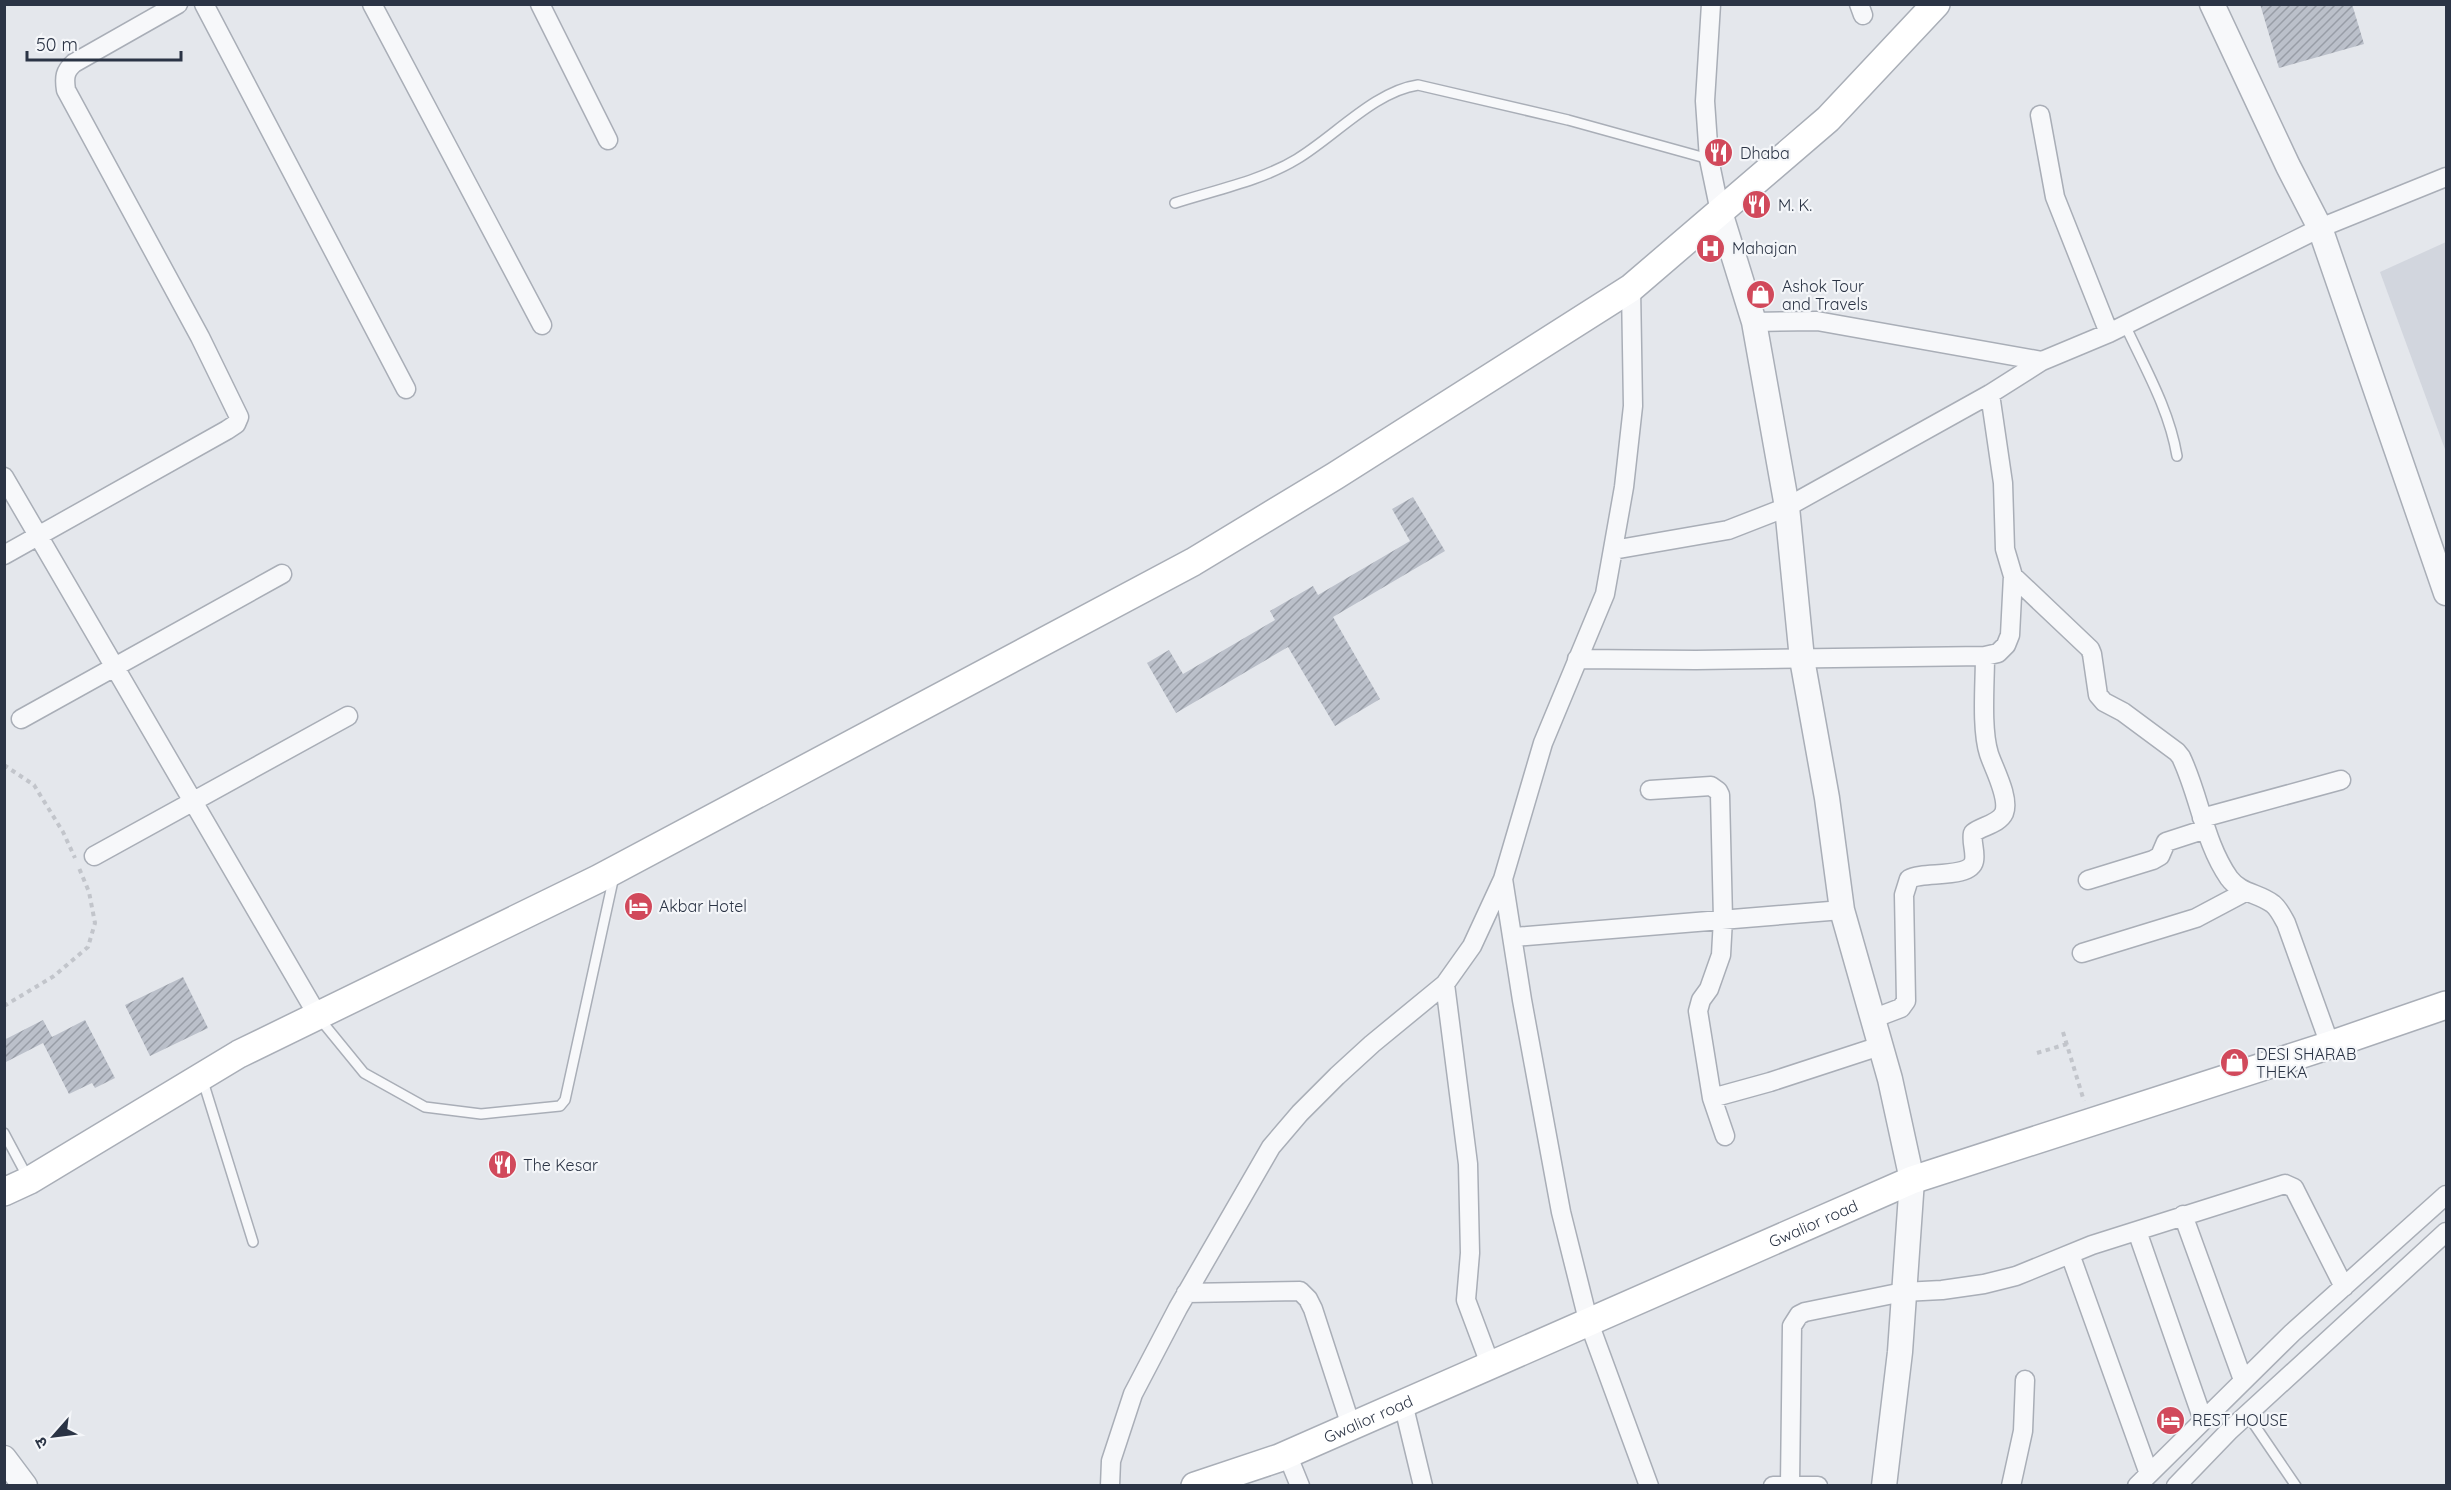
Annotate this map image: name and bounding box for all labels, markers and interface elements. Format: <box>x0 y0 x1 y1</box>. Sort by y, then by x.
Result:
scale bar <box>27 24 182 62</box>
text: 50 m <box>36 33 78 56</box>
restaurant icon: Dhaba <box>1703 137 1735 169</box>
place label: Dhaba <box>1740 143 1790 163</box>
restaurant icon: M. K. <box>1741 189 1773 221</box>
place label: M. K. <box>1778 195 1812 215</box>
hospital icon: Mahajan <box>1695 232 1727 264</box>
place label: Mahajan <box>1732 238 1797 258</box>
place label: Ashok Tour and Travels <box>1782 276 1868 314</box>
shop icon: Ashok Tour and Travels <box>1745 279 1777 311</box>
hotel icon: Akbar Hotel <box>622 890 654 922</box>
place label: Akbar Hotel <box>659 896 747 916</box>
place label: DESI SHARAB THEKA <box>2256 1044 2356 1082</box>
shop icon: DESI SHARAB THEKA <box>2219 1047 2251 1079</box>
restaurant icon: The Kesar <box>486 1149 518 1181</box>
place label: The Kesar <box>523 1155 598 1175</box>
street label: Gwalior road <box>1766 1195 1861 1252</box>
street label: Gwalior road <box>1321 1391 1416 1447</box>
hotel icon: REST HOUSE <box>2155 1404 2187 1436</box>
north arrow <box>24 1406 84 1466</box>
place label: REST HOUSE <box>2192 1410 2288 1430</box>
text: उ <box>29 1434 52 1452</box>

